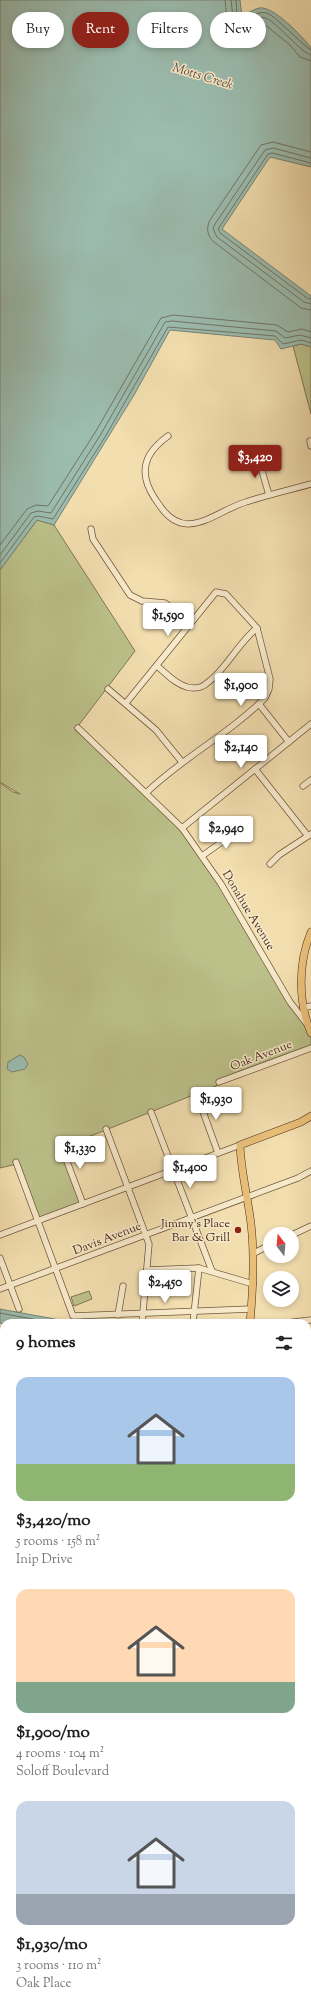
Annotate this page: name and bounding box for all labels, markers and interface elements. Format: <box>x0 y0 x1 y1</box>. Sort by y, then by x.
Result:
chip: Buy <box>12 12 64 48</box>
chip: Rent <box>72 12 129 48</box>
chip: Filters <box>137 12 202 48</box>
chip: New <box>210 12 266 48</box>
water label: Motts Creek <box>170 59 235 95</box>
pin: $3,420 <box>222 445 288 479</box>
text: $3,420 <box>238 449 272 467</box>
pin: $1,590 <box>135 603 201 637</box>
text: $1,590 <box>152 607 184 625</box>
pin: $1,900 <box>208 673 274 707</box>
text: $1,900 <box>224 677 258 695</box>
pin: $2,140 <box>208 735 274 769</box>
text: $2,140 <box>224 739 258 757</box>
pin: $2,940 <box>193 816 259 850</box>
text: $2,940 <box>208 820 244 838</box>
street label: Donahue Avenue <box>217 867 279 954</box>
street label: Oak Avenue <box>228 1036 295 1076</box>
pin: $1,930 <box>183 1087 249 1121</box>
text: $1,930 <box>200 1091 232 1109</box>
pin: $1,330 <box>47 1136 113 1170</box>
text: $1,330 <box>64 1140 96 1158</box>
pin: $1,400 <box>157 1155 223 1189</box>
text: $1,400 <box>173 1159 207 1177</box>
place label: Jimmy's Place Bar & Grill <box>160 1215 231 1247</box>
street label: Davis Avenue <box>71 1217 145 1260</box>
marker: Jimmy's Place Bar & Grill <box>233 1225 243 1235</box>
north arrow <box>263 1227 299 1263</box>
map controls <box>263 1227 299 1307</box>
pin: $2,450 <box>132 1270 198 1304</box>
button: layers <box>263 1271 299 1307</box>
text: $2,450 <box>148 1274 182 1292</box>
text: 9 homes <box>16 1331 75 1355</box>
icon: filters <box>273 1332 295 1354</box>
icon: home <box>120 1403 192 1475</box>
text: $3,420/mo <box>16 1509 90 1533</box>
text: 5 rooms · 158 m² <box>16 1533 100 1551</box>
text: Inip Drive <box>16 1551 73 1569</box>
icon: home <box>120 1615 192 1687</box>
text: $1,900/mo <box>16 1721 90 1745</box>
text: 4 rooms · 104 m² <box>16 1745 104 1763</box>
text: Soloff Boulevard <box>16 1763 109 1781</box>
icon: home <box>120 1827 192 1899</box>
text: $1,930/mo <box>16 1933 87 1957</box>
text: 3 rooms · 110 m² <box>16 1957 101 1975</box>
text: Oak Place <box>16 1975 72 1993</box>

